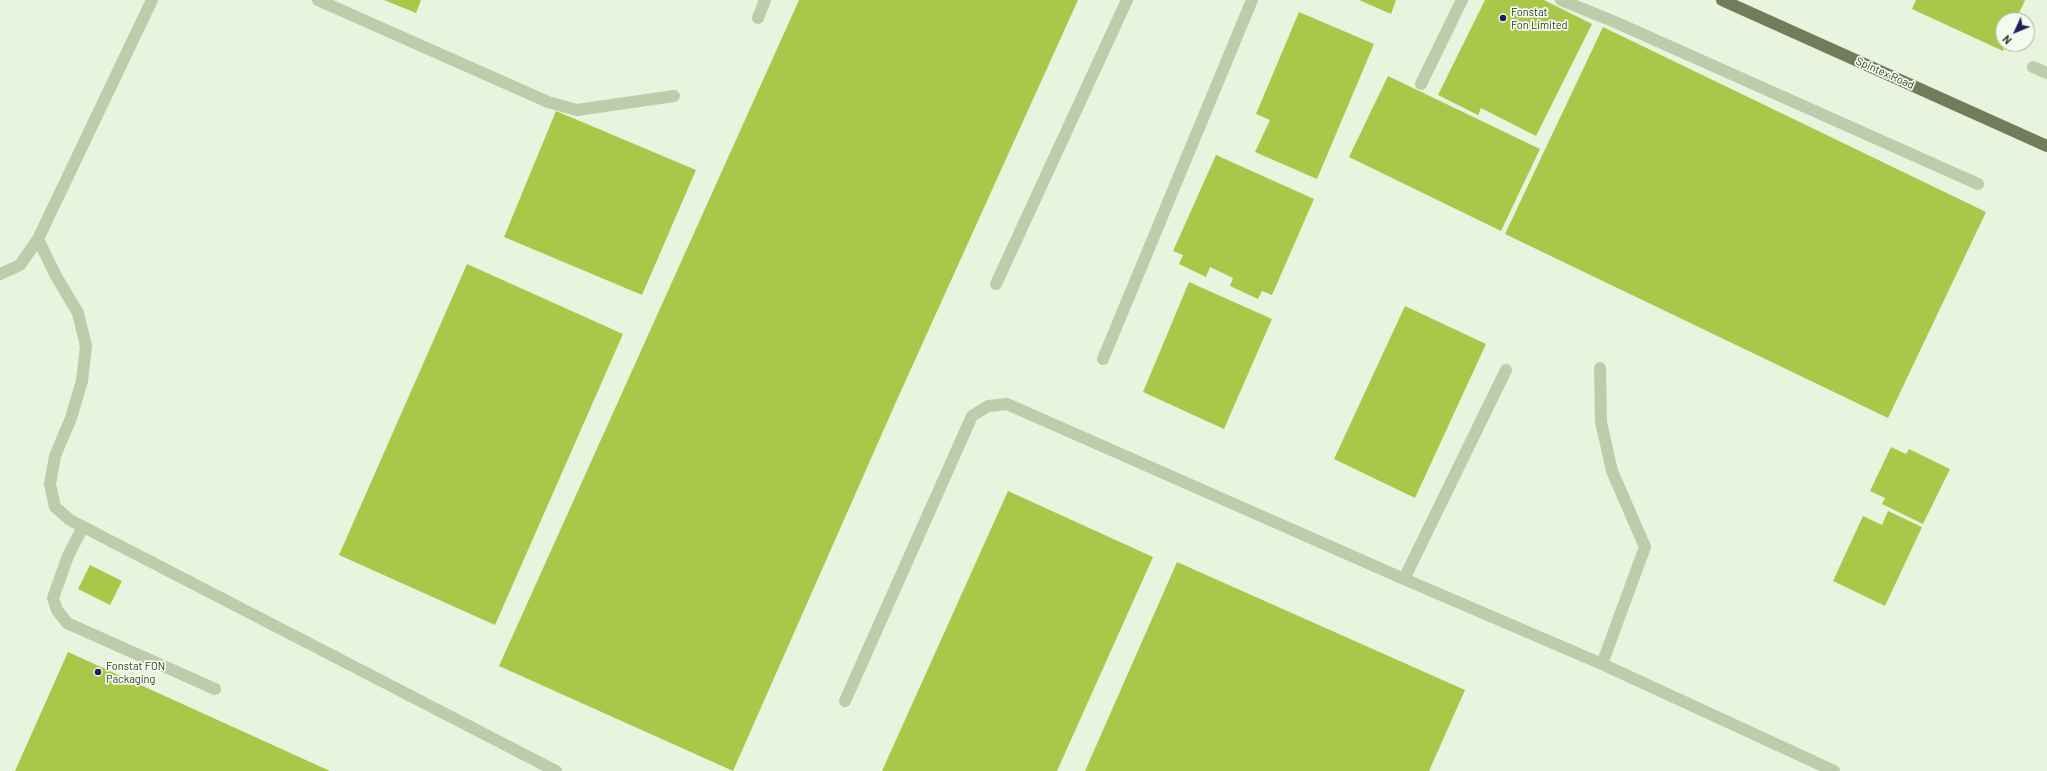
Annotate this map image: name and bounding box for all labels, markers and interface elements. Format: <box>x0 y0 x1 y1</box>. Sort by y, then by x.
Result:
place label: Fonstat Fon Limited <box>1511 5 1568 31</box>
north arrow <box>1995 12 2035 52</box>
marker: Fonstat Fon Limited <box>1498 13 1508 23</box>
text: N <box>2000 33 2014 47</box>
street label: Spintex Road <box>1854 54 1916 92</box>
place label: Fonstat FON Packaging <box>106 659 165 685</box>
marker: Fonstat FON Packaging <box>93 667 103 677</box>

